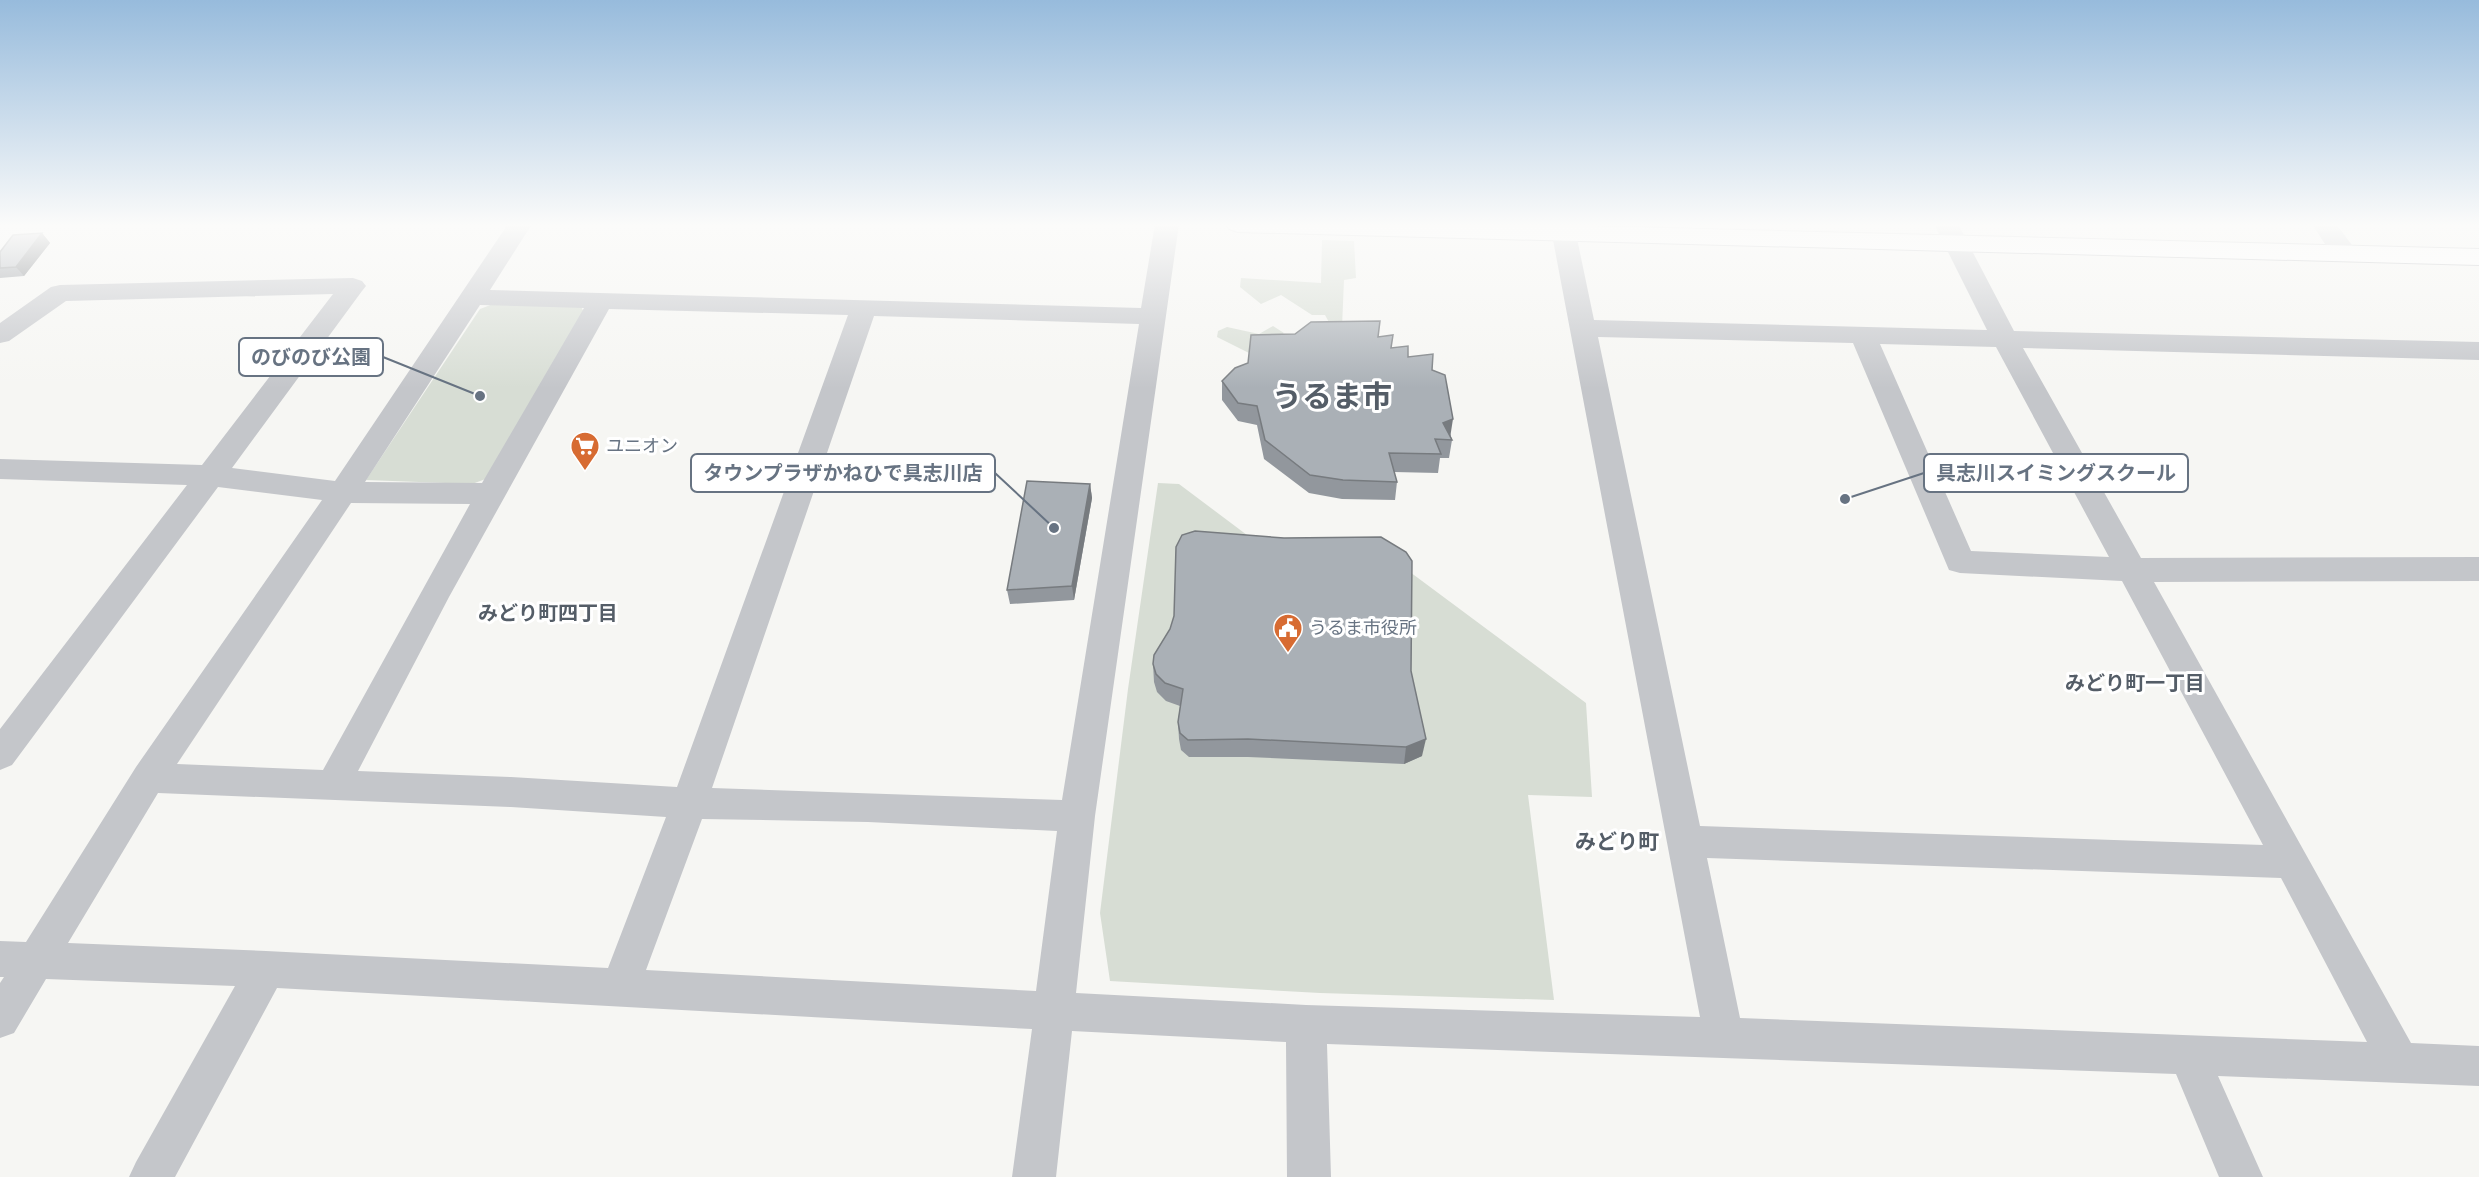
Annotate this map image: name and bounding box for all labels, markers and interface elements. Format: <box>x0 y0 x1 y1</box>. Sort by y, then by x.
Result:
callout: のびのび公園 <box>239 338 383 376</box>
text: のびのび公園 <box>251 346 371 368</box>
district label: うるま市 <box>1272 380 1392 413</box>
supermarket icon: ユニオン <box>569 430 601 472</box>
place label: ユニオン <box>606 436 678 456</box>
callout: タウンプラザかねひで具志川店 <box>691 454 995 492</box>
callout: 具志川スイミングスクール <box>1924 454 2188 492</box>
text: タウンプラザかねひで具志川店 <box>703 462 983 484</box>
text: 具志川スイミングスクール <box>1936 462 2176 484</box>
district label: みどり町四丁目 <box>478 602 618 624</box>
public building icon: うるま市役所 <box>1272 612 1304 654</box>
place label: うるま市役所 <box>1309 618 1417 638</box>
district label: みどり町一丁目 <box>2065 672 2205 694</box>
district label: みどり町 <box>1575 830 1659 853</box>

